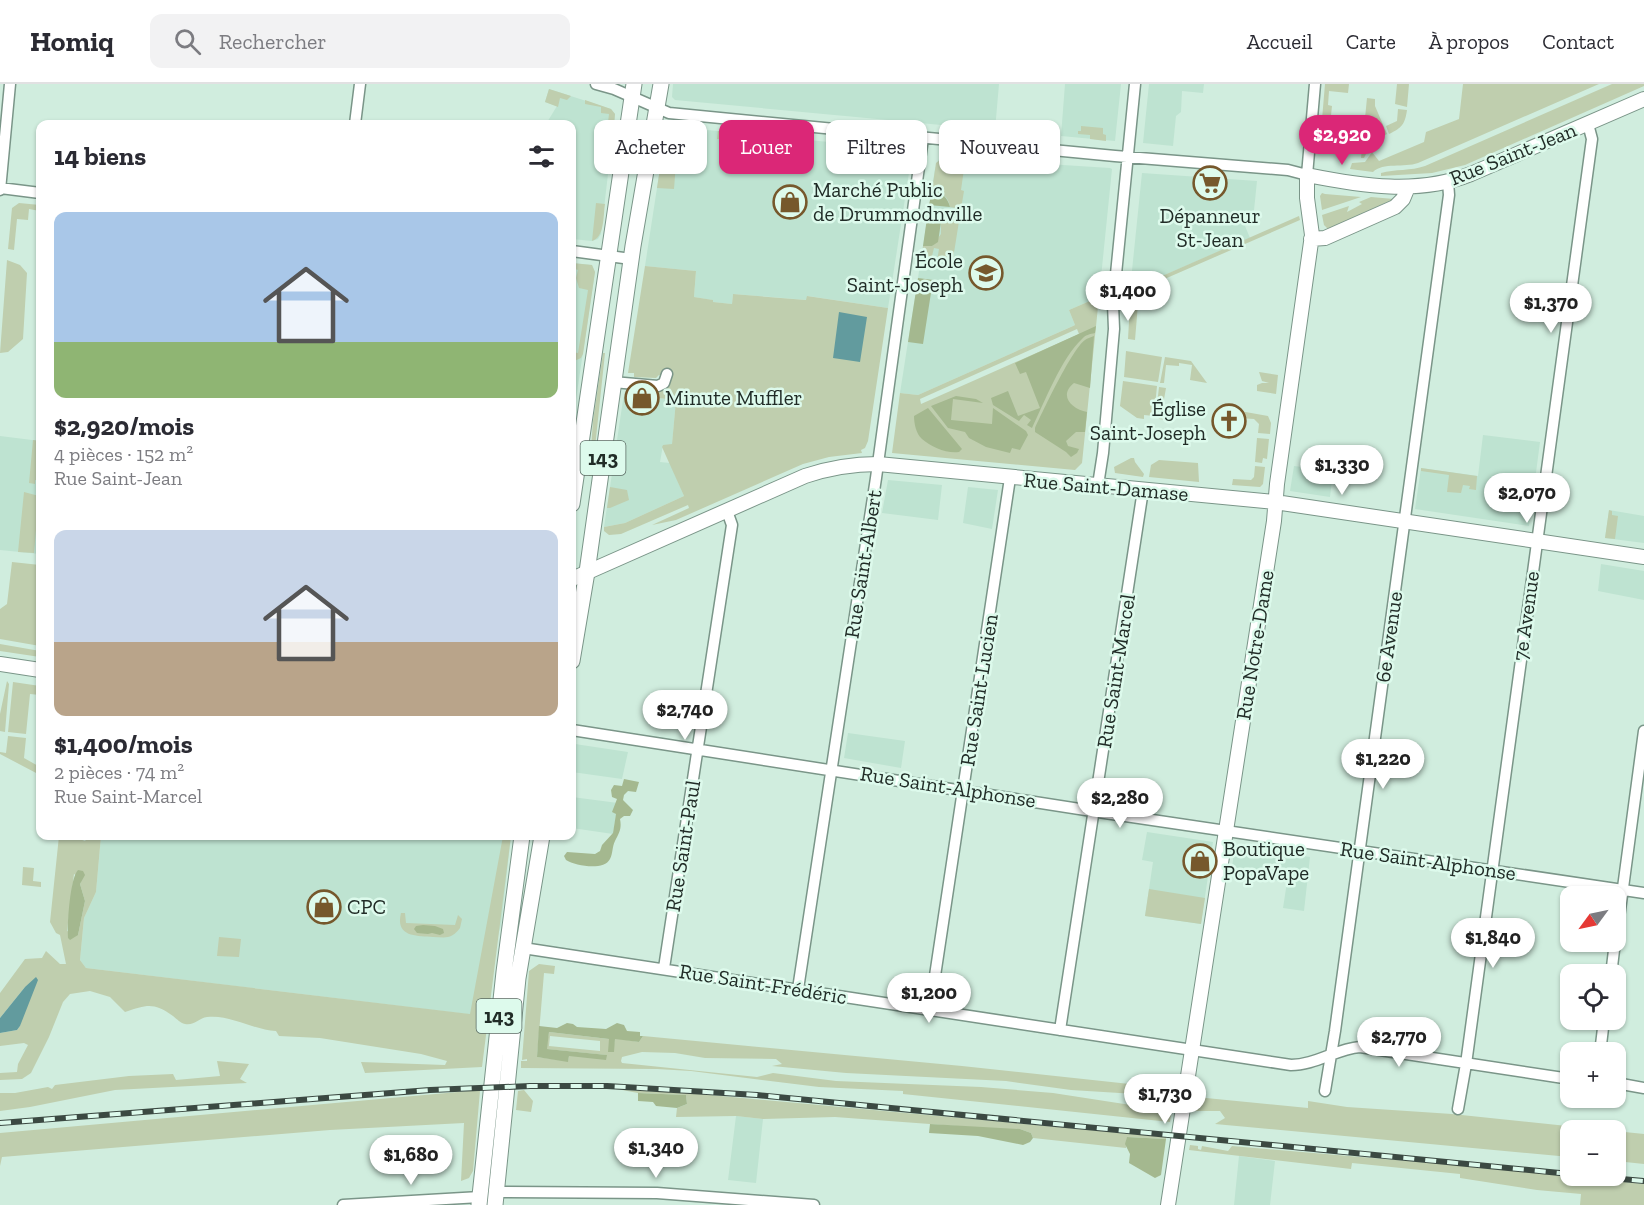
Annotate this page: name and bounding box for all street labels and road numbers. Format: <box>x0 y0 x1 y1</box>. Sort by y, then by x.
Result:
street label: Rue Saint-Jean <box>1446 117 1580 190</box>
road number: 143 <box>580 441 626 475</box>
street label: Rue Saint-Damase <box>1023 467 1190 506</box>
street label: Rue Saint-Albert <box>838 488 887 640</box>
street label: Rue Notre-Dame <box>1230 568 1279 722</box>
street label: 7e Avenue <box>1507 569 1544 662</box>
street label: 6e Avenue <box>1370 590 1407 684</box>
street label: Rue Saint-Marcel <box>1091 592 1140 750</box>
street label: Rue Saint-Lucien <box>954 612 1003 768</box>
street label: Rue Saint-Alphonse <box>858 760 1038 813</box>
street label: Rue Saint-Paul <box>660 778 705 913</box>
street label: Rue Saint-Alphonse <box>1338 836 1518 885</box>
street label: Rue Saint-Frédéric <box>677 958 849 1009</box>
road number: 143 <box>476 999 522 1033</box>

